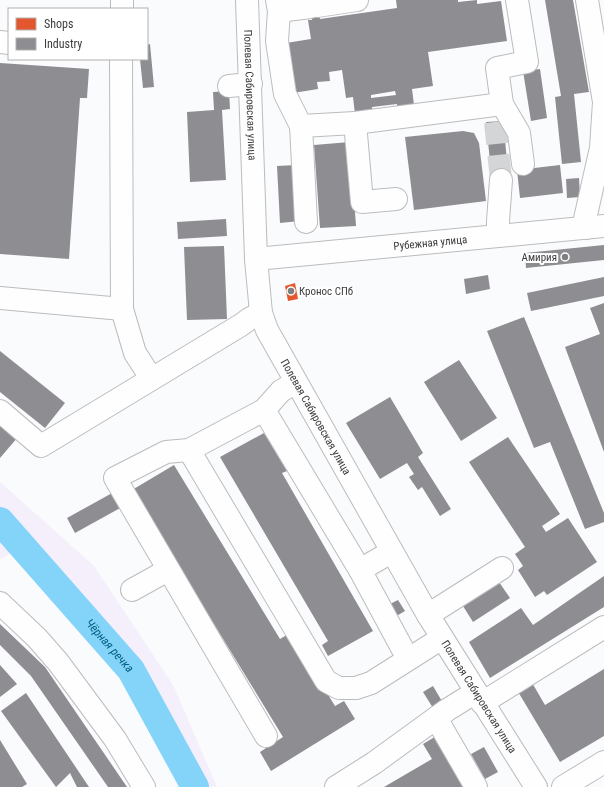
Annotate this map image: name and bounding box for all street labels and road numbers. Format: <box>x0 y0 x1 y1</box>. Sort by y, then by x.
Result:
street label: Полевая Сабировская улица <box>241 29 259 161</box>
street label: Рубежная улица <box>393 233 468 253</box>
street label: Полевая Сабировская улица <box>278 357 353 477</box>
street label: Полевая Сабировская улица <box>438 638 519 756</box>

